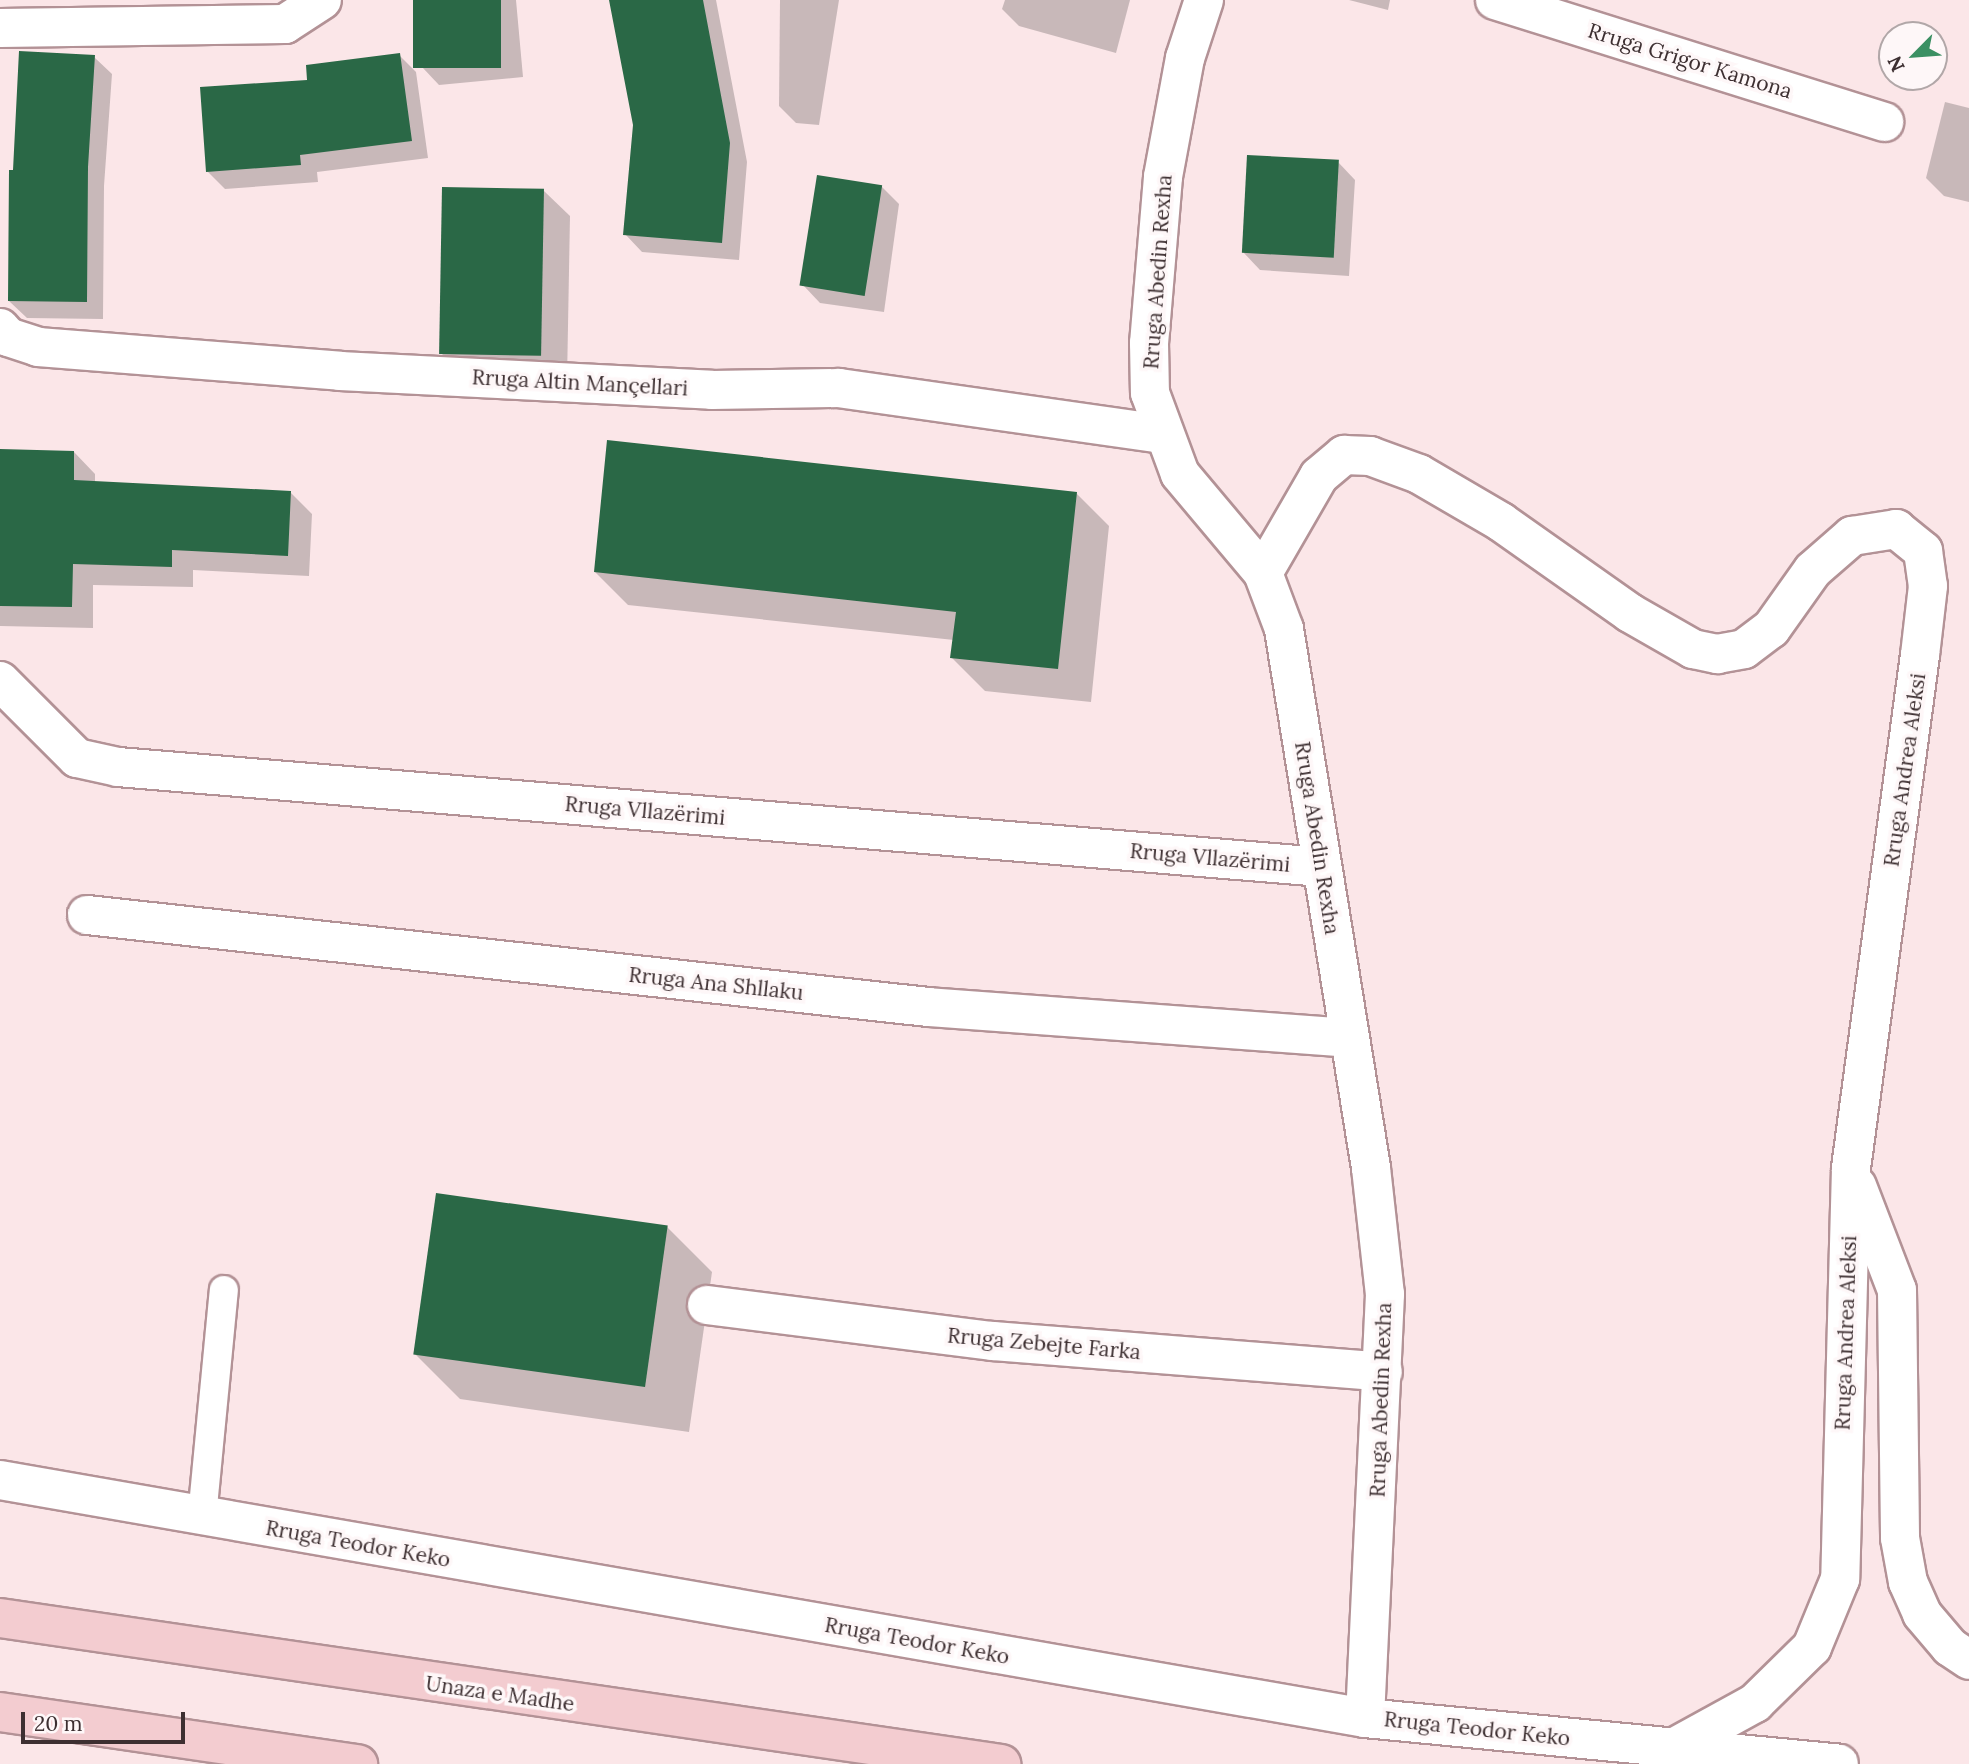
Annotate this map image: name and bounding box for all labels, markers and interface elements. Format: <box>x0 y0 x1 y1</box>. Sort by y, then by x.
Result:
street label: Rruga Grigor Kamona <box>1585 18 1795 104</box>
north arrow <box>1878 21 1948 91</box>
text: N <box>1882 52 1910 76</box>
street label: Rruga Abedin Rexha <box>1139 174 1177 370</box>
street label: Rruga Altin Mançellari <box>471 365 689 401</box>
street label: Rruga Andrea Aleksi <box>1879 672 1931 868</box>
street label: Rruga Abedin Rexha <box>1289 740 1345 936</box>
street label: Rruga Vllazërimi <box>564 791 726 831</box>
street label: Rruga Vllazërimi <box>1129 838 1291 878</box>
street label: Rruga Ana Shllaku <box>627 962 805 1006</box>
street label: Rruga Andrea Aleksi <box>1830 1235 1862 1431</box>
street label: Rruga Abedin Rexha <box>1365 1302 1397 1498</box>
street label: Rruga Zebejte Farka <box>946 1323 1142 1365</box>
street label: Rruga Teodor Keko <box>264 1515 452 1573</box>
street label: Rruga Teodor Keko <box>823 1612 1011 1670</box>
street label: Unaza e Madhe <box>424 1671 576 1717</box>
scale bar <box>24 1698 189 1742</box>
street label: Rruga Teodor Keko <box>1383 1707 1571 1751</box>
text: 20 m <box>34 1710 83 1737</box>

